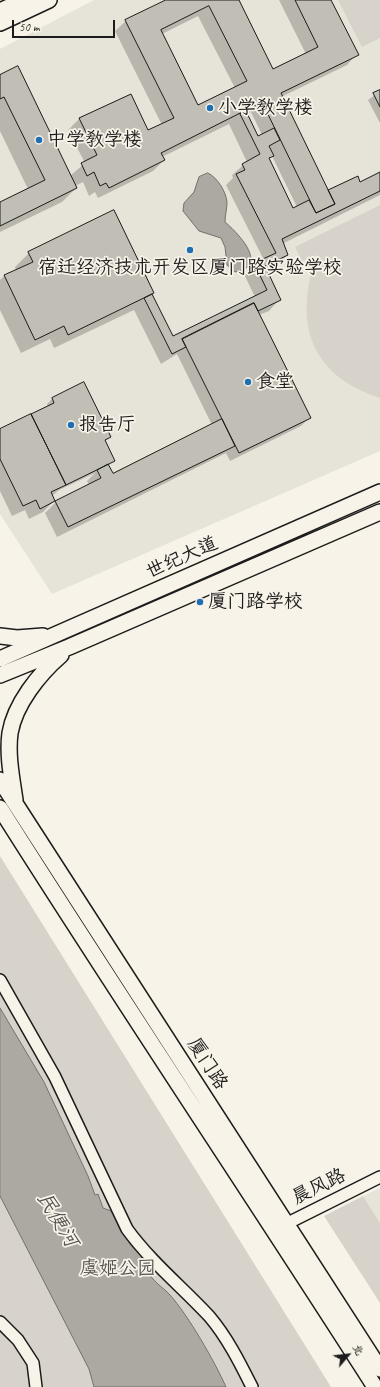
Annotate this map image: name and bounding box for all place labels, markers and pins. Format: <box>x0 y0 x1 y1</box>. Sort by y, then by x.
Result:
place label: 小学教学楼 <box>218 97 313 119</box>
marker: 小学教学楼 <box>205 103 215 113</box>
place label: 中学教学楼 <box>47 129 142 151</box>
marker: 中学教学楼 <box>34 135 44 145</box>
marker: 宿迁经济技术开发区厦门路实验学校 <box>185 245 195 255</box>
place label: 宿迁经济技术开发区厦门路实验学校 <box>38 257 342 279</box>
place label: 食堂 <box>256 371 294 393</box>
marker: 食堂 <box>243 377 253 387</box>
place label: 报告厅 <box>79 414 136 436</box>
marker: 报告厅 <box>66 420 76 430</box>
place label: 厦门路学校 <box>208 591 303 613</box>
marker: 厦门路学校 <box>195 597 205 607</box>

